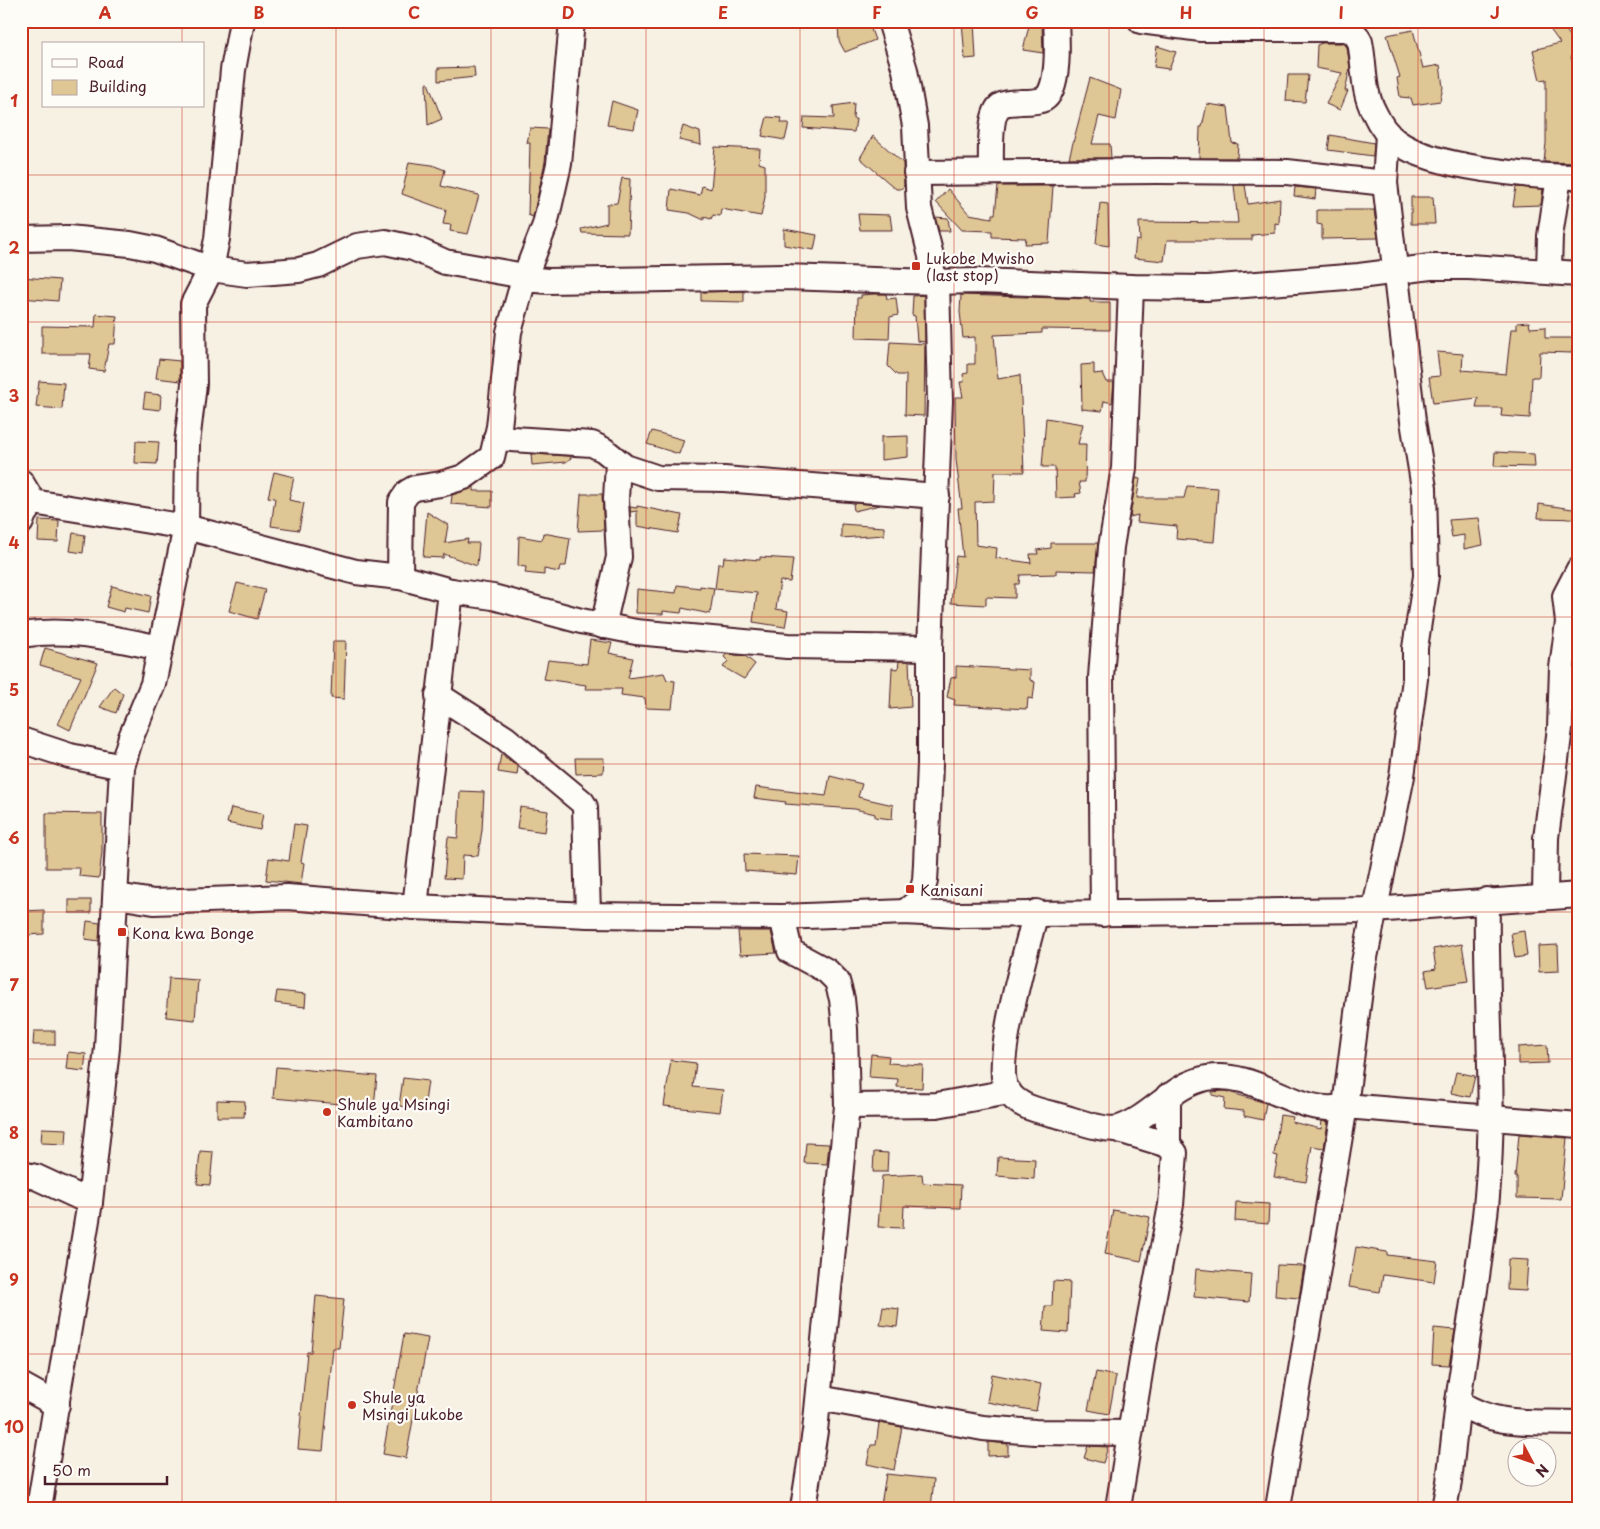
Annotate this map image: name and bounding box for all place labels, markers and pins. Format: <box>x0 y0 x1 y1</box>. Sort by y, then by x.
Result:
place label: Lukobe Mwisho (last stop) <box>926 246 1034 286</box>
marker: Lukobe Mwisho (last stop) <box>910 260 922 272</box>
place label: Kanisani <box>920 878 983 901</box>
marker: Kanisani <box>904 883 916 895</box>
place label: Kona kwa Bonge <box>132 921 254 944</box>
marker: Kona kwa Bonge <box>116 926 128 938</box>
place label: Shule ya Msingi Kambitano <box>337 1092 450 1132</box>
marker: Shule ya Msingi Kambitano <box>321 1106 333 1118</box>
place label: Shule ya Msingi Lukobe <box>362 1385 464 1425</box>
marker: Shule ya Msingi Lukobe <box>346 1399 358 1411</box>

